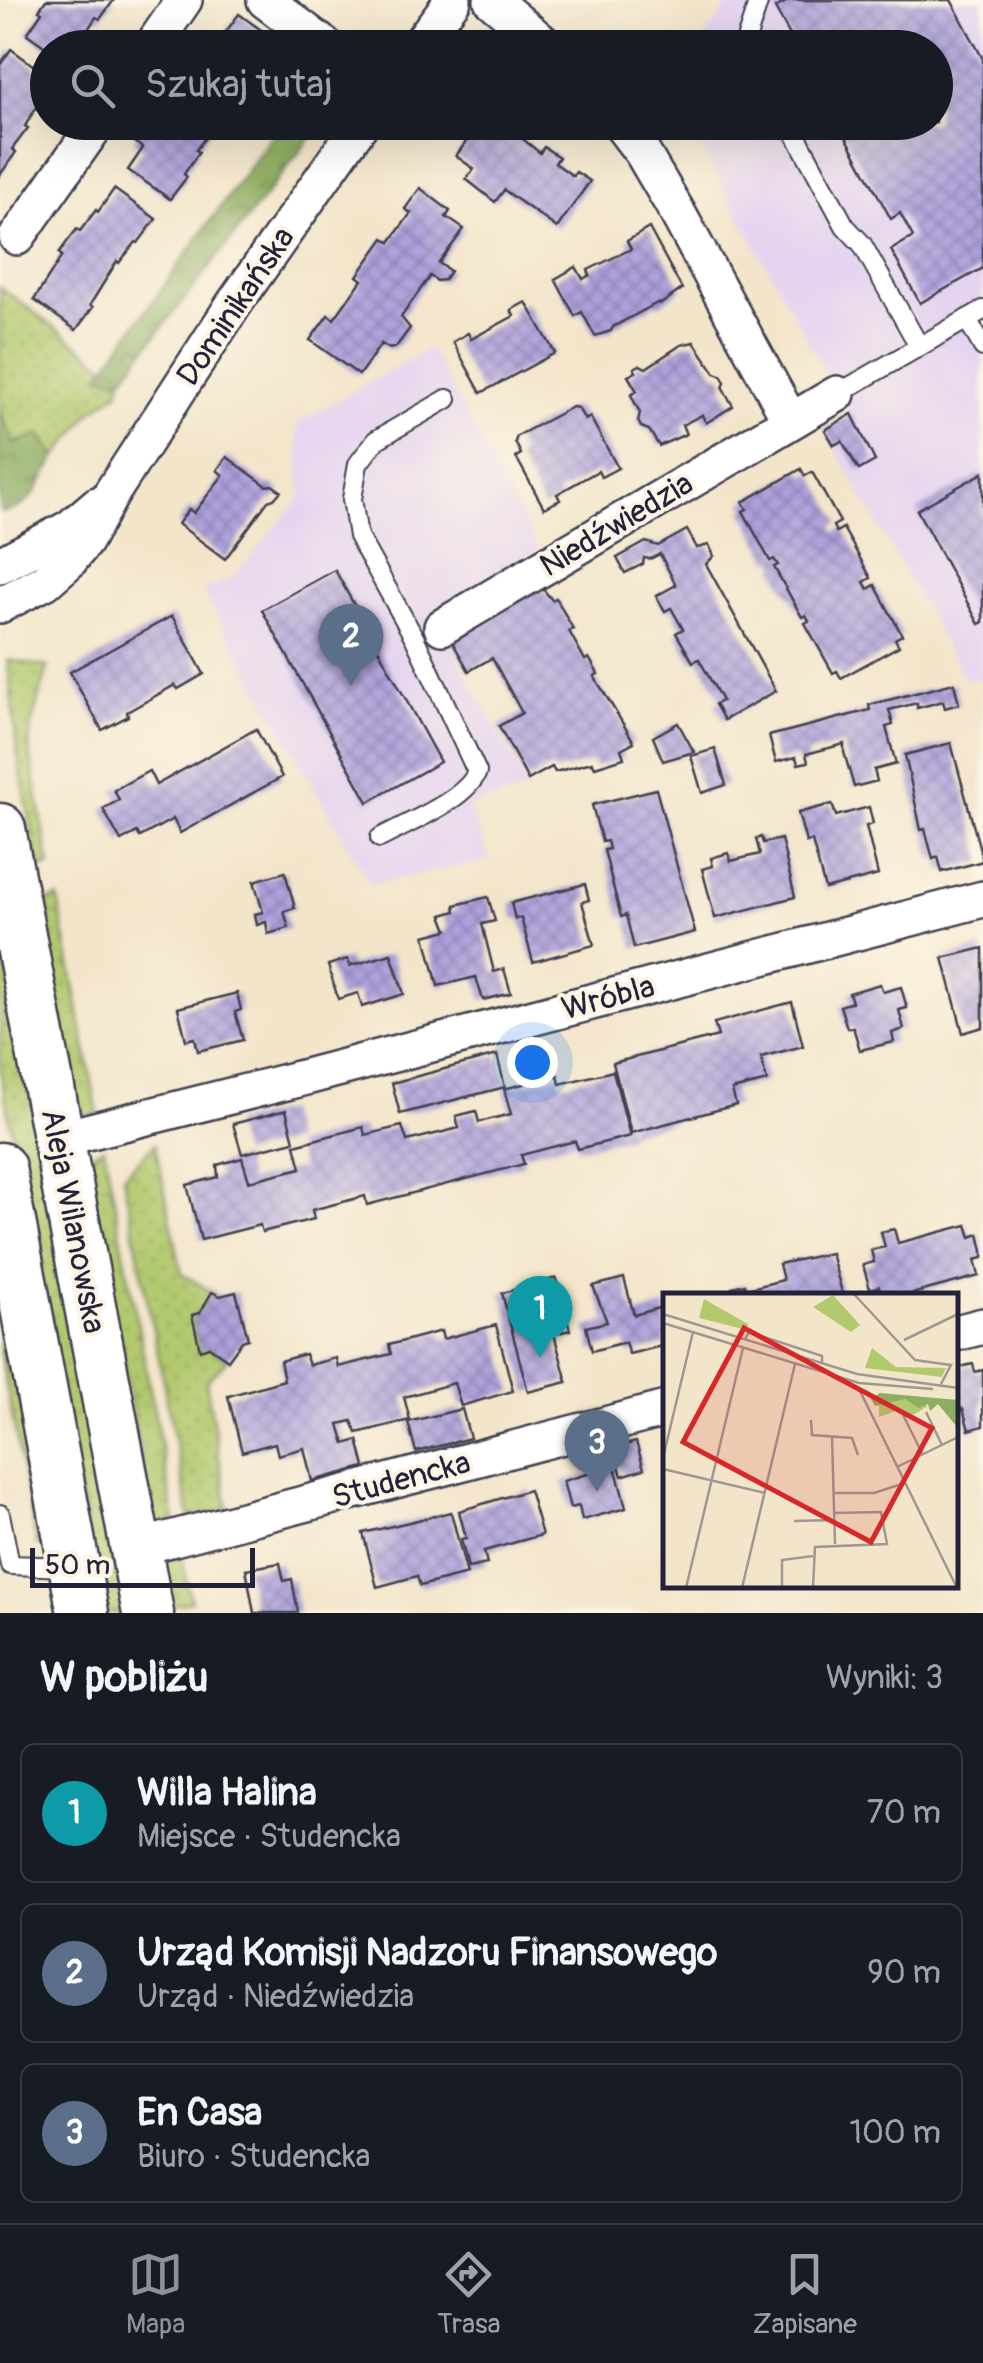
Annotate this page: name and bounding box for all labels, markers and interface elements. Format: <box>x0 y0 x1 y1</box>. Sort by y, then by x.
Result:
search box <box>30 30 953 140</box>
icon: search <box>65 58 120 113</box>
text: Szukaj tutaj <box>145 61 333 109</box>
street label: Dominikańska <box>168 219 304 394</box>
street label: Niedźwiedzia <box>533 464 700 586</box>
pin: 2 <box>318 604 384 686</box>
street label: Wróbla <box>557 966 659 1030</box>
your location <box>507 1037 558 1088</box>
street label: Aleja Wilanowska <box>32 1106 114 1337</box>
pin: 1 <box>508 1276 572 1358</box>
inset map <box>663 1293 958 1588</box>
pin: 3 <box>564 1410 630 1492</box>
street label: Studencka <box>328 1442 475 1518</box>
scale bar <box>30 1543 255 1588</box>
text: 50 m <box>45 1548 110 1583</box>
text: W pobliżu <box>40 1652 208 1704</box>
text: Wyniki: 3 <box>826 1658 943 1698</box>
text: Willa Halina <box>137 1769 317 1817</box>
text: 1 <box>68 1793 81 1833</box>
text: 70 m <box>867 1793 941 1833</box>
text: Miejsce · Studencka <box>137 1817 401 1857</box>
text: Urząd Komisji Nadzoru Finansowego <box>137 1929 718 1977</box>
text: 2 <box>66 1953 83 1993</box>
text: 90 m <box>867 1953 941 1993</box>
text: Urząd · Niedźwiedzia <box>137 1977 414 2017</box>
text: En Casa <box>137 2089 262 2137</box>
text: 3 <box>66 2113 83 2153</box>
text: 100 m <box>849 2113 941 2153</box>
text: Biuro · Studencka <box>137 2137 370 2177</box>
tab: Mapa <box>126 2247 185 2342</box>
tab: Trasa <box>437 2247 501 2342</box>
tab: Zapisane <box>752 2247 857 2342</box>

